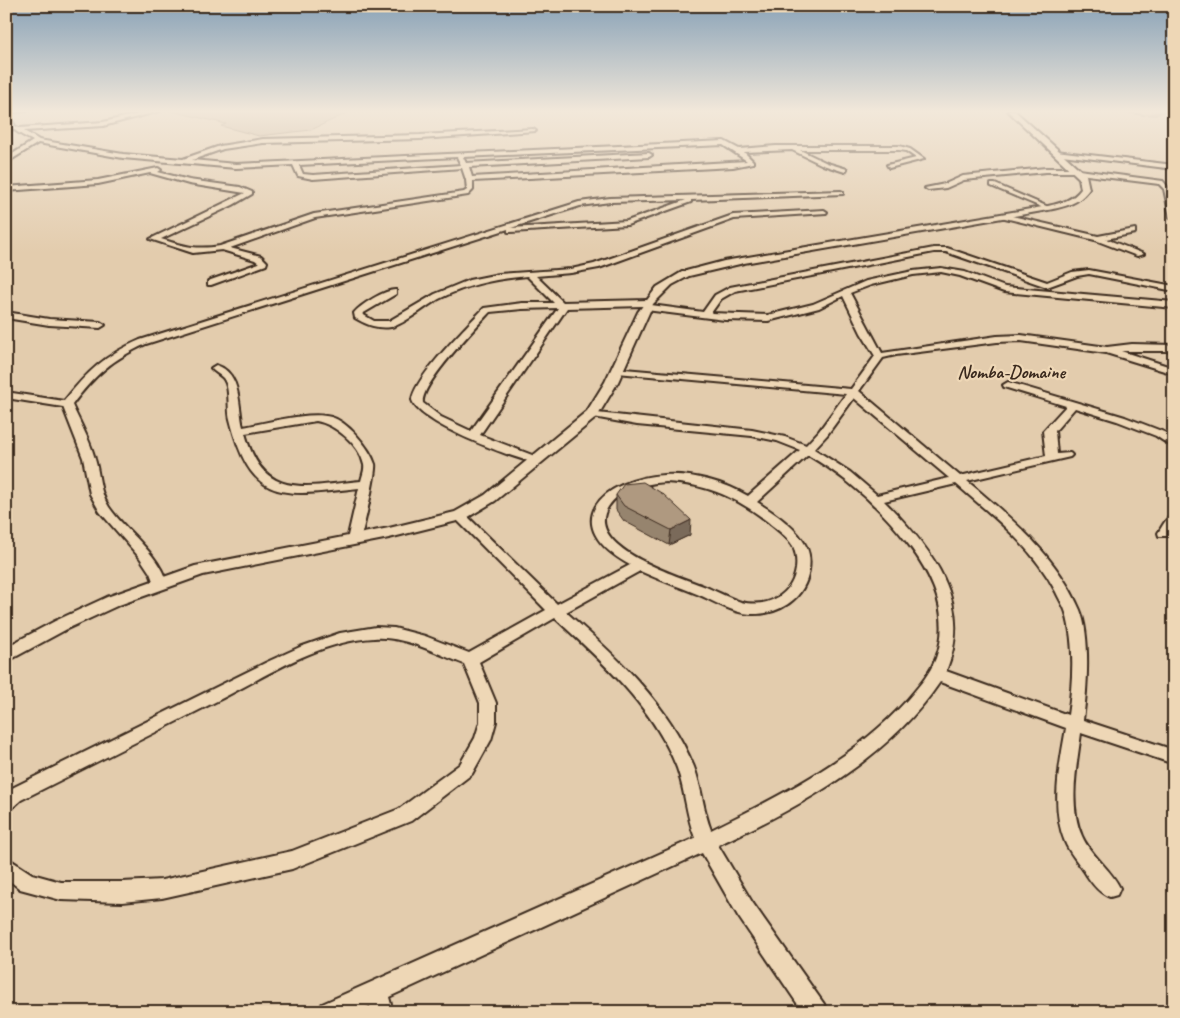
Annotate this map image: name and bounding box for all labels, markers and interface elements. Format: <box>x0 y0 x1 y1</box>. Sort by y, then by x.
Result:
district label: Nomba-Domaine <box>957 360 1066 384</box>

